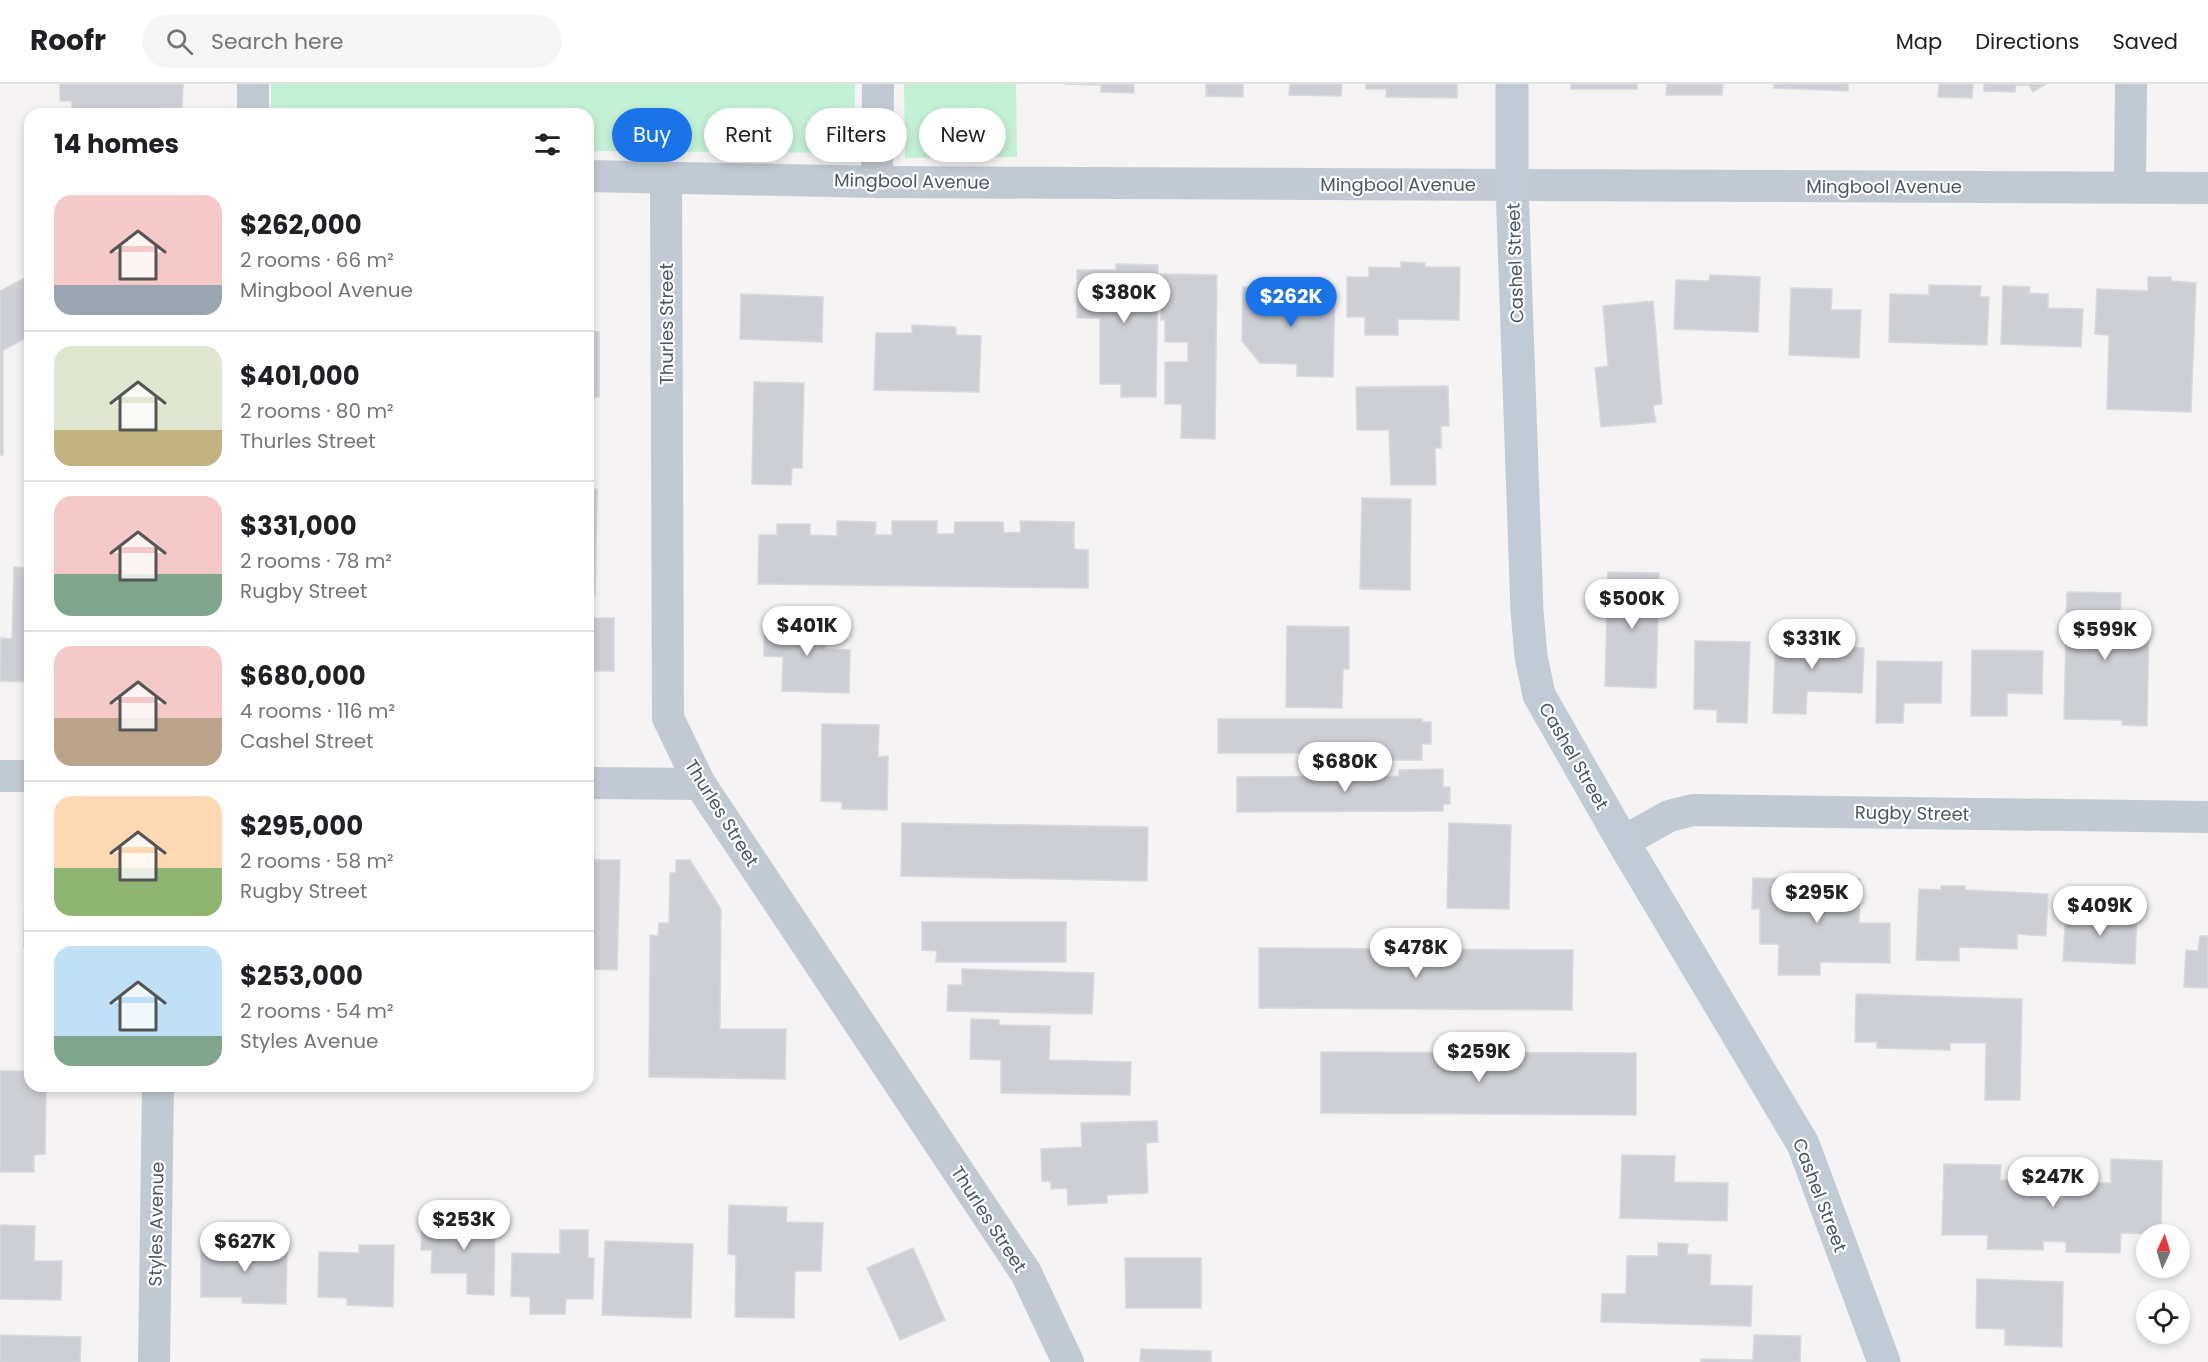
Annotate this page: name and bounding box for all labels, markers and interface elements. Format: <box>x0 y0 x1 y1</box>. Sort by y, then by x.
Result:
search box <box>142 14 562 68</box>
text: Roofr <box>30 21 106 60</box>
icon: search <box>163 25 196 58</box>
text: Search here <box>211 26 344 57</box>
text: Map <box>1896 27 1942 56</box>
text: Directions <box>1975 27 2079 56</box>
text: Saved <box>2112 27 2178 56</box>
chip: Buy <box>612 108 692 162</box>
chip: Rent <box>704 108 793 162</box>
chip: Filters <box>805 108 907 162</box>
chip: New <box>919 108 1006 162</box>
text: 14 homes <box>54 126 179 162</box>
icon: filters <box>531 128 564 161</box>
street label: Mingbool Avenue <box>834 167 990 195</box>
street label: Mingbool Avenue <box>1320 172 1476 197</box>
street label: Mingbool Avenue <box>1806 174 1962 199</box>
street label: Cashel Street <box>1500 203 1530 323</box>
text: $262,000 <box>240 207 362 243</box>
icon: home <box>102 219 174 291</box>
text: 2 rooms · 66 m² <box>240 246 394 274</box>
street label: Thurles Street <box>654 263 679 385</box>
pin: $380K <box>1082 273 1166 324</box>
text: Mingbool Avenue <box>240 276 413 304</box>
pin: $262K <box>1249 277 1333 328</box>
text: $380K <box>1091 278 1157 306</box>
text: $262K <box>1260 282 1322 310</box>
text: $401,000 <box>240 358 360 394</box>
icon: home <box>102 370 174 442</box>
text: 2 rooms · 80 m² <box>240 397 394 425</box>
text: Thurles Street <box>240 427 376 455</box>
text: $331,000 <box>240 508 357 544</box>
icon: home <box>102 520 174 592</box>
text: 2 rooms · 78 m² <box>240 547 392 575</box>
text: Rugby Street <box>240 577 367 605</box>
pin: $500K <box>1590 579 1674 630</box>
text: $500K <box>1599 584 1665 612</box>
pin: $401K <box>765 606 849 657</box>
pin: $599K <box>2063 610 2147 661</box>
text: $401K <box>776 611 838 639</box>
text: $599K <box>2073 615 2137 643</box>
pin: $331K <box>1770 619 1854 670</box>
text: $331K <box>1783 624 1841 652</box>
text: $680,000 <box>240 658 366 694</box>
icon: home <box>102 670 174 742</box>
text: 4 rooms · 116 m² <box>240 697 395 725</box>
street label: Cashel Street <box>1533 698 1615 814</box>
text: Cashel Street <box>240 727 373 755</box>
pin: $680K <box>1303 742 1387 793</box>
text: $680K <box>1312 747 1378 775</box>
street label: Thurles Street <box>679 755 765 871</box>
street label: Rugby Street <box>1855 800 1969 826</box>
text: $295,000 <box>240 808 363 844</box>
icon: home <box>102 820 174 892</box>
text: 2 rooms · 58 m² <box>240 847 394 875</box>
pin: $295K <box>1775 873 1859 924</box>
text: Rugby Street <box>240 877 367 905</box>
text: $295K <box>1785 878 1849 906</box>
pin: $409K <box>2058 886 2142 937</box>
text: $409K <box>2067 891 2133 919</box>
pin: $478K <box>1374 928 1458 979</box>
text: $478K <box>1384 933 1448 961</box>
text: $253,000 <box>240 958 363 994</box>
icon: home <box>102 970 174 1042</box>
text: 2 rooms · 54 m² <box>240 997 394 1025</box>
text: Styles Avenue <box>240 1027 378 1055</box>
pin: $259K <box>1437 1032 1521 1083</box>
text: $259K <box>1447 1037 1511 1065</box>
street label: Cashel Street <box>1787 1134 1853 1256</box>
pin: $247K <box>2011 1157 2095 1208</box>
street label: Styles Avenue <box>142 1161 170 1287</box>
street label: Thurles Street <box>945 1161 1033 1277</box>
text: $247K <box>2022 1162 2084 1190</box>
pin: $253K <box>422 1200 506 1251</box>
text: $253K <box>432 1205 496 1233</box>
pin: $627K <box>203 1222 287 1273</box>
north arrow <box>2136 1224 2190 1278</box>
map controls <box>2136 1224 2190 1344</box>
text: $627K <box>214 1227 276 1255</box>
button: locate <box>2136 1290 2190 1344</box>

